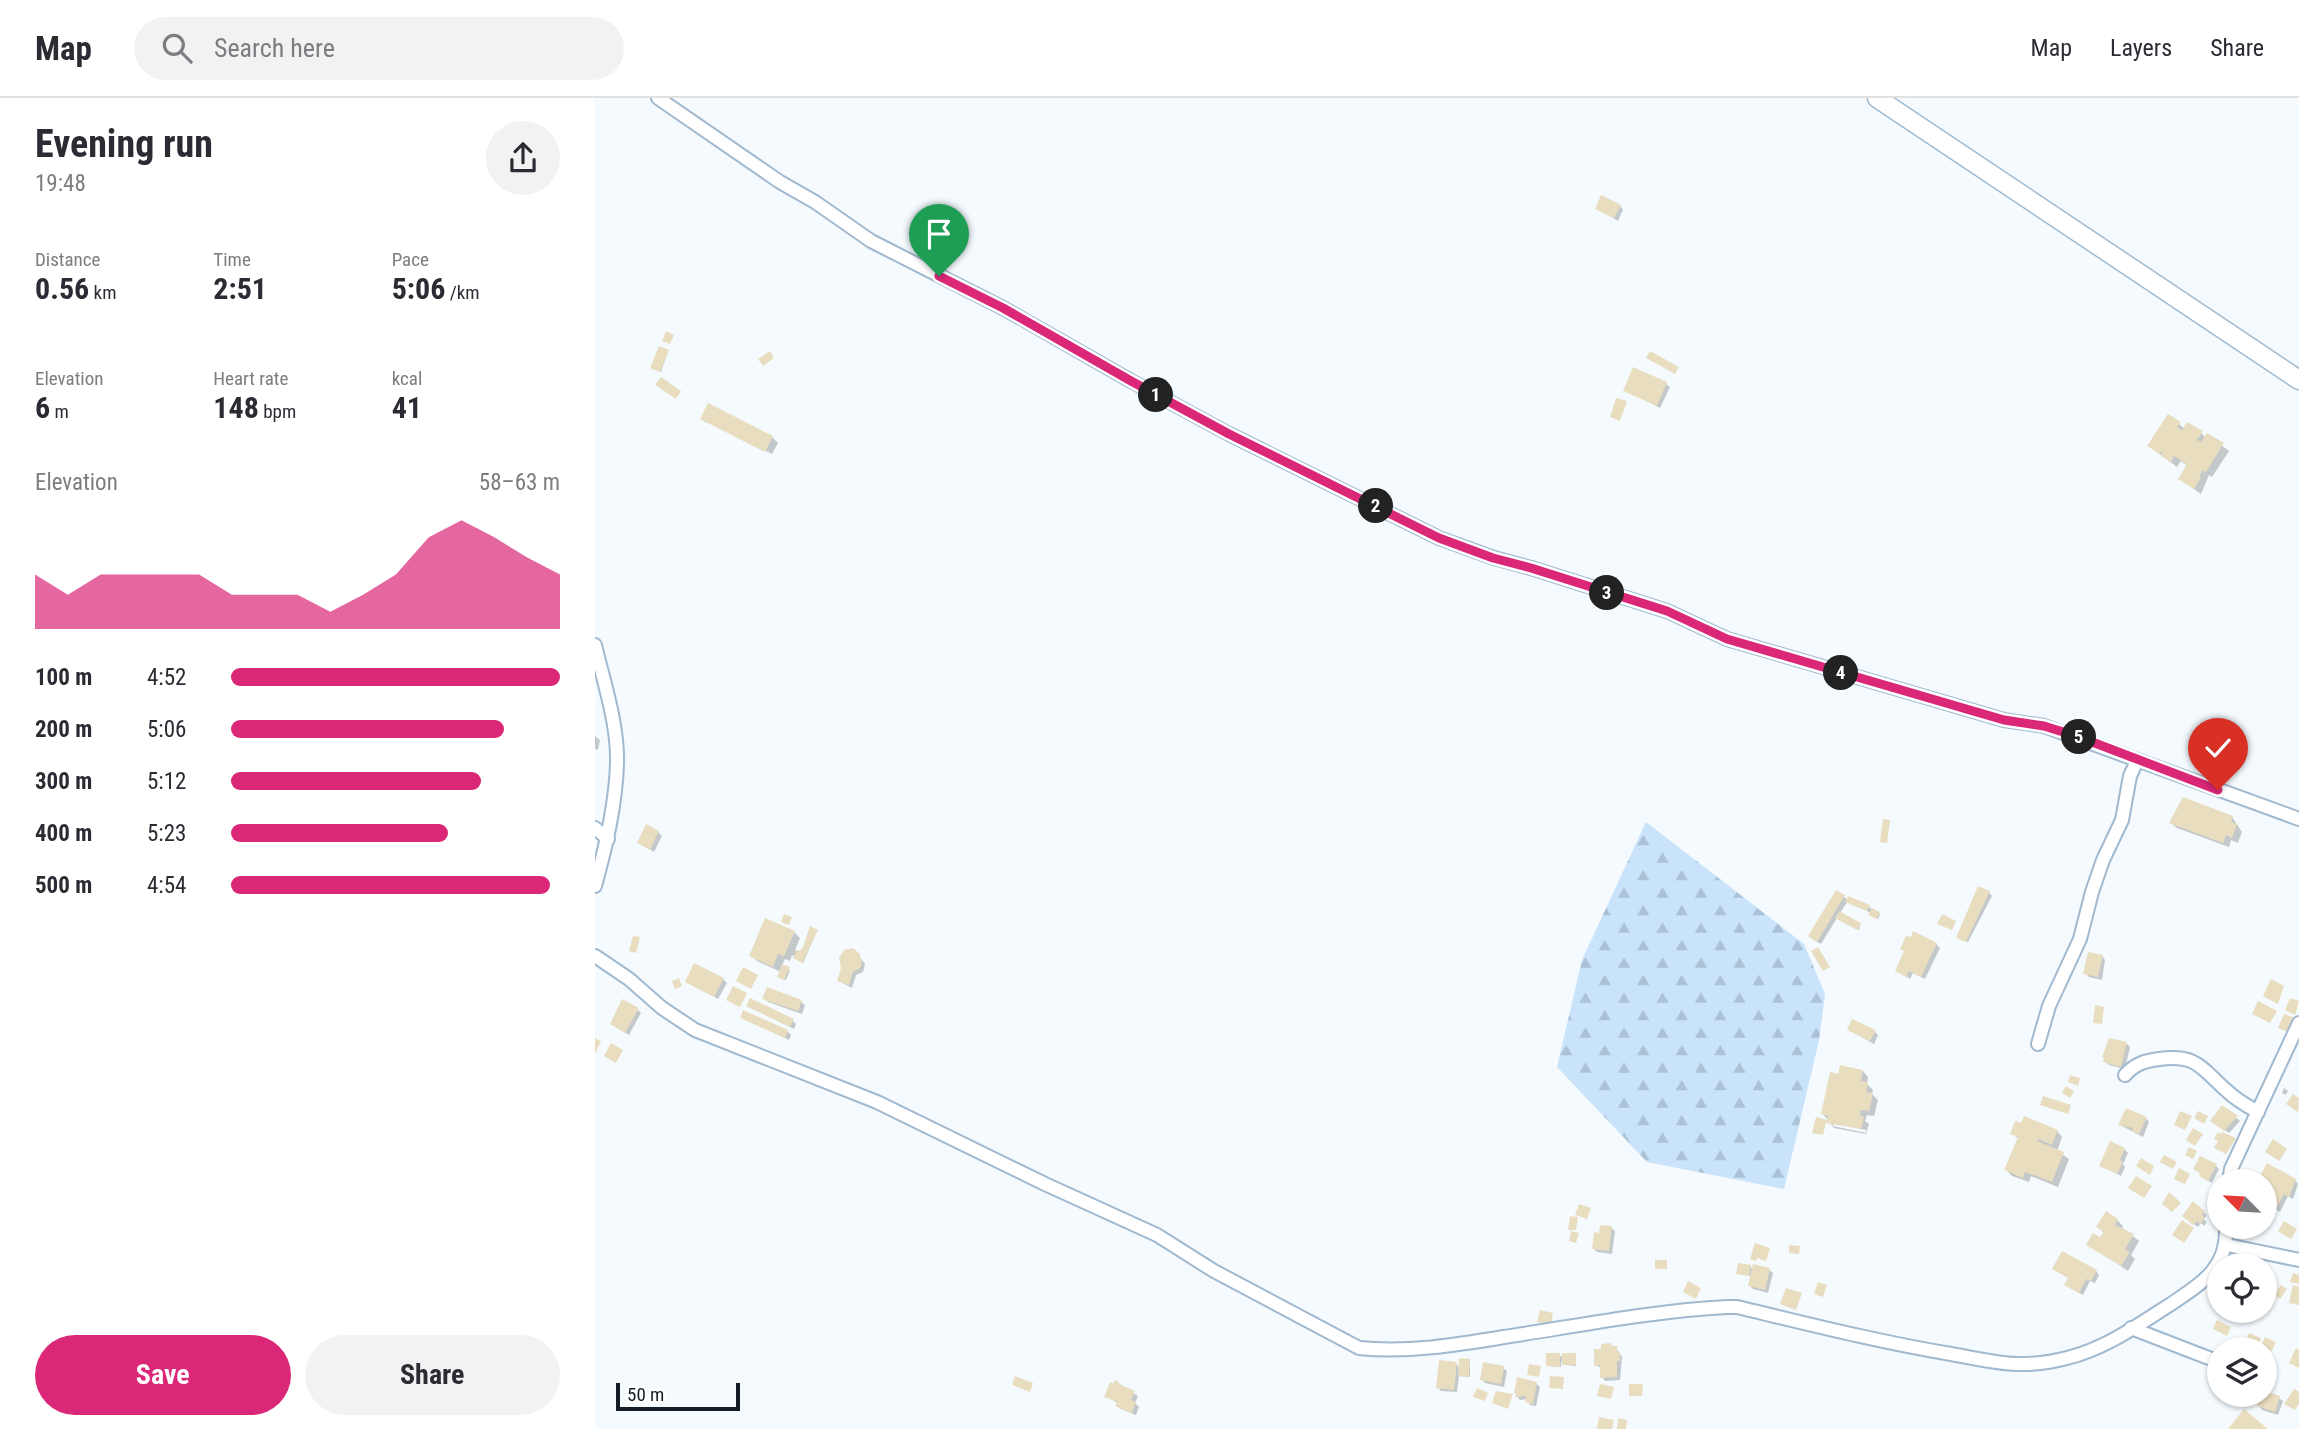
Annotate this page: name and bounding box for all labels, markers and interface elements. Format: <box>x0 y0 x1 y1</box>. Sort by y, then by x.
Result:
search box <box>134 17 624 80</box>
text: Map <box>35 29 92 68</box>
icon: search <box>158 29 196 67</box>
text: Search here <box>214 33 335 63</box>
text: Map <box>2031 34 2072 62</box>
text: Layers <box>2110 34 2172 62</box>
text: Share <box>2210 34 2264 62</box>
button: share <box>486 121 560 195</box>
text: Evening run <box>35 122 213 166</box>
text: 19:48 <box>35 170 86 197</box>
pin <box>909 204 969 276</box>
icon: arrive <box>920 215 958 253</box>
text: Distance <box>35 248 100 271</box>
text: Time <box>213 248 251 271</box>
text: Pace <box>392 248 429 271</box>
text: 0.56 <box>35 271 89 306</box>
text: 2:51 <box>213 271 267 306</box>
text: 5:06 <box>392 271 445 306</box>
text: km <box>89 281 116 304</box>
text: /km <box>445 281 480 304</box>
text: Elevation <box>35 367 103 390</box>
text: Heart rate <box>213 367 288 390</box>
text: kcal <box>392 367 422 390</box>
pin: 1 <box>1139 378 1173 412</box>
text: 1 <box>1151 383 1160 406</box>
text: 6 <box>35 390 50 425</box>
text: 148 <box>213 390 259 425</box>
text: 41 <box>392 390 422 425</box>
text: m <box>50 400 69 423</box>
text: bpm <box>259 400 296 423</box>
text: Elevation <box>35 469 118 496</box>
text: 58–63 m <box>479 469 560 496</box>
pin: 2 <box>1359 488 1393 524</box>
text: 2 <box>1371 494 1380 517</box>
pin: 3 <box>1590 575 1625 610</box>
text: 3 <box>1602 581 1611 604</box>
pin: 4 <box>1823 656 1859 690</box>
text: 4 <box>1836 661 1845 684</box>
text: 100 m <box>35 664 92 691</box>
text: 4:52 <box>147 664 186 691</box>
text: 200 m <box>35 716 92 743</box>
text: 5:06 <box>147 716 186 743</box>
pin <box>2188 718 2248 790</box>
pin: 5 <box>2061 720 2097 754</box>
text: 5 <box>2074 725 2083 748</box>
icon: check <box>2199 729 2237 767</box>
text: 300 m <box>35 768 92 795</box>
text: 5:12 <box>147 768 186 795</box>
text: 400 m <box>35 820 92 847</box>
text: 5:23 <box>147 820 186 847</box>
text: 500 m <box>35 872 92 899</box>
text: 4:54 <box>147 872 186 899</box>
north arrow <box>2207 1169 2277 1239</box>
map controls <box>2207 1169 2277 1407</box>
button: locate <box>2207 1253 2277 1323</box>
button: Save <box>35 1335 291 1415</box>
button: Share <box>305 1335 560 1415</box>
button: layers <box>2207 1337 2277 1407</box>
scale bar <box>616 1380 740 1412</box>
text: 50 m <box>627 1383 664 1406</box>

